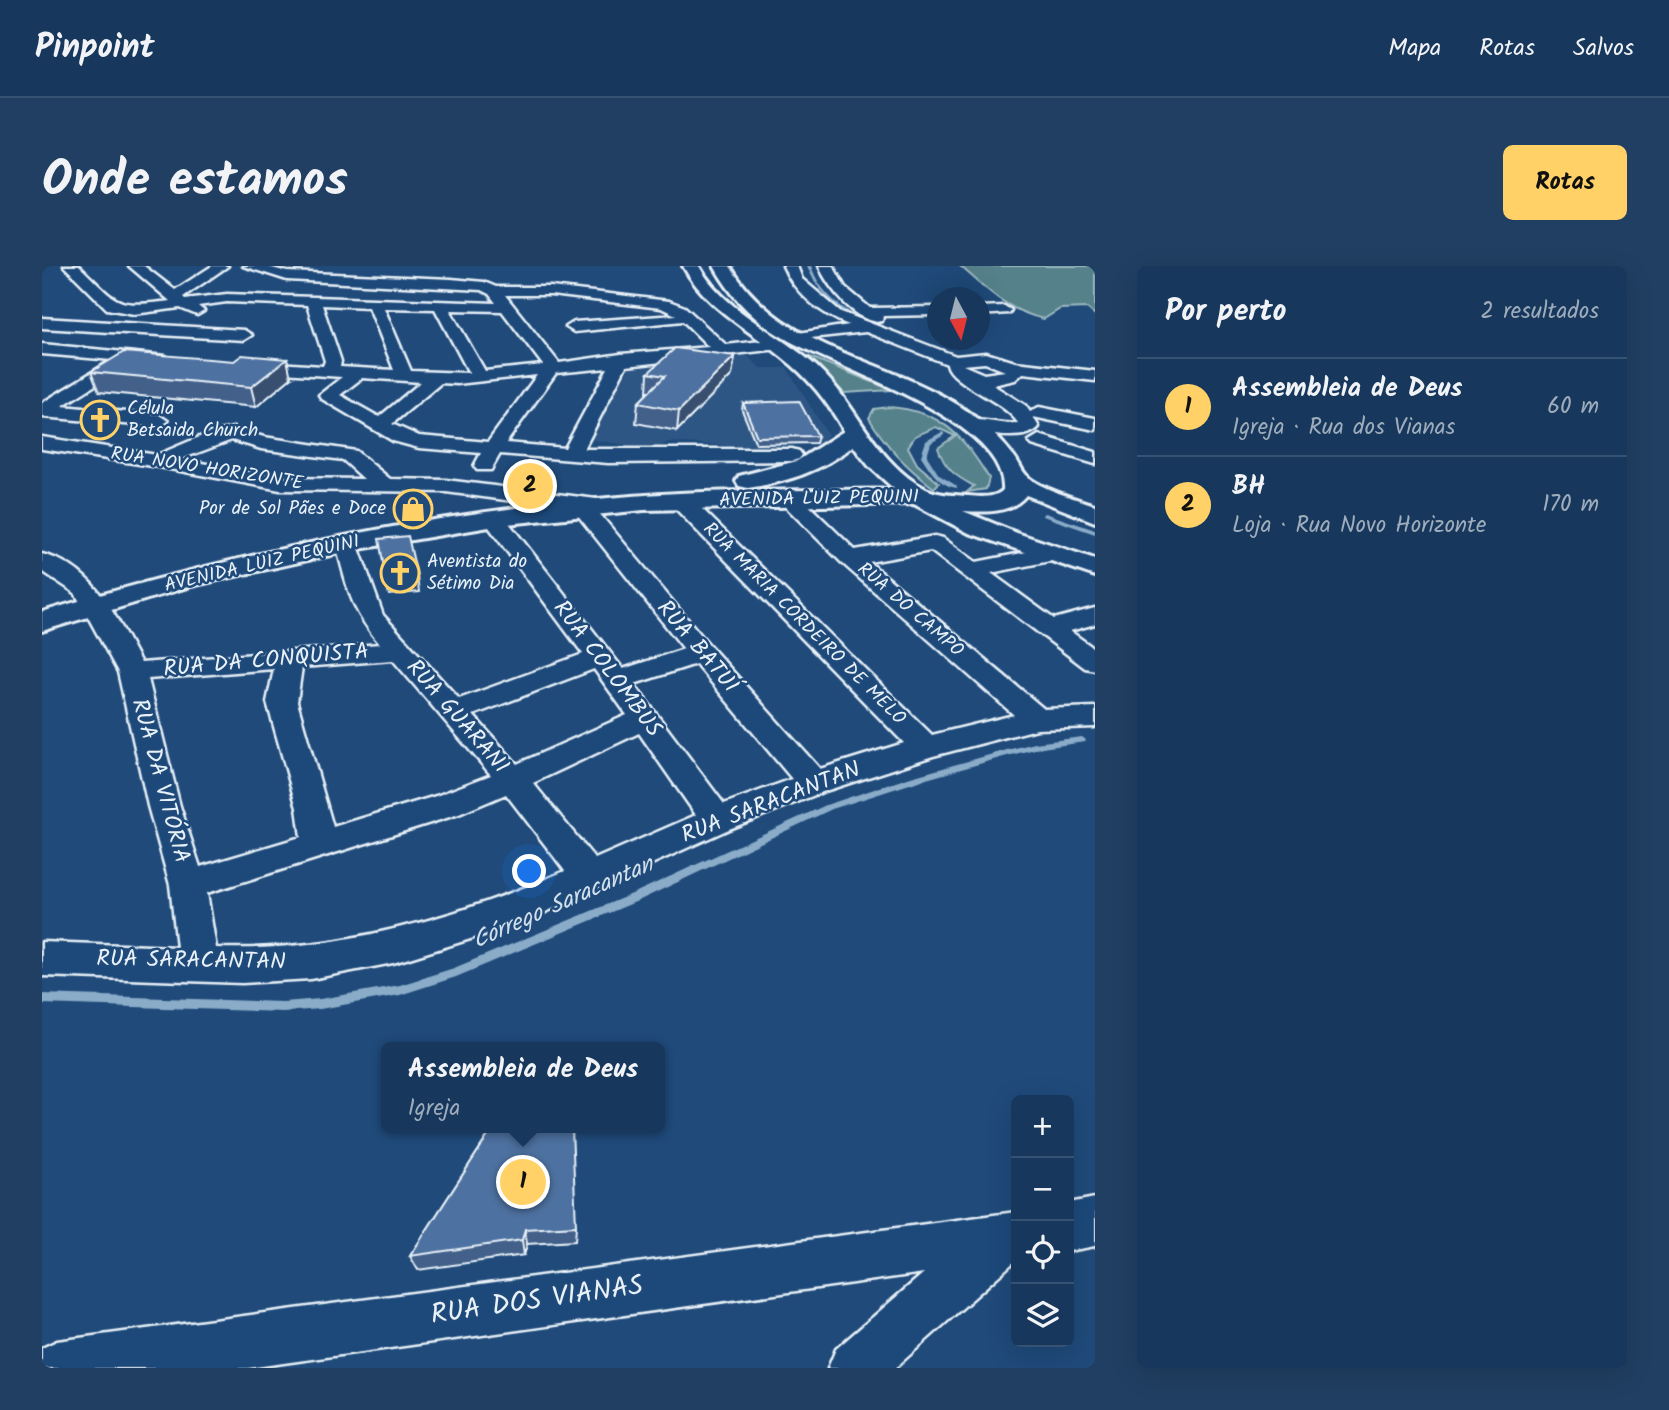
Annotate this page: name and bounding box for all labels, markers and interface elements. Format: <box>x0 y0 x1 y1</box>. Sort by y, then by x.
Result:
text: Pinpoint <box>35 22 155 75</box>
text: Mapa <box>1388 29 1441 68</box>
text: Rotas <box>1479 29 1535 68</box>
text: Salvos <box>1573 29 1634 68</box>
text: Onde estamos <box>42 143 348 221</box>
button: Rotas <box>1503 145 1627 220</box>
north arrow <box>927 287 990 350</box>
text: Por perto <box>1165 288 1286 336</box>
text: 2 resultados <box>1481 294 1599 330</box>
text: Assembleia de Deus <box>1232 368 1463 410</box>
text: 1 <box>1185 389 1191 425</box>
text: 60 m <box>1547 389 1599 425</box>
place label: Célula Betsaida Church <box>127 394 258 446</box>
church icon: Célula Betsaida Church <box>79 399 121 441</box>
text: Igreja · Rua dos Vianas <box>1232 410 1455 446</box>
street label: RUA NOVO HORIZONTE <box>109 439 306 499</box>
pin: 2 <box>507 460 553 512</box>
text: BH <box>1232 466 1265 508</box>
street label: AVENIDA LUIZ PEQUINI <box>719 482 919 516</box>
text: 2 <box>1181 487 1195 523</box>
text: 170 m <box>1542 487 1599 523</box>
shop icon: Por de Sol Pães e Doce <box>392 488 434 530</box>
place label: Por de Sol Pães e Doce <box>199 494 386 524</box>
text: Loja · Rua Novo Horizonte <box>1232 508 1486 544</box>
street label: RUA MARIA CORDEIRO DE MELO <box>695 515 913 733</box>
street label: AVENIDA LUIZ PEQUINI <box>161 527 363 601</box>
place label: Aventista do Sétimo Dia <box>427 547 527 599</box>
church icon: Aventista do Sétimo Dia <box>379 552 421 594</box>
street label: RUA DO CAMPO <box>850 555 970 665</box>
street label: RUA BATUÍ <box>647 592 749 705</box>
street label: RUA COLOMBUS <box>543 593 671 745</box>
street label: RUA DA CONQUISTA <box>162 634 370 688</box>
street label: RUA GUARANI <box>397 651 517 783</box>
street label: RUA DA VITÓRIA <box>121 695 199 867</box>
street label: RUA SARACANTAN <box>676 752 866 854</box>
water label: Córrego Saracantan <box>466 845 662 960</box>
your location <box>512 854 546 888</box>
street label: RUA SARACANTAN <box>96 941 286 981</box>
popup <box>381 1042 665 1133</box>
text: Assembleia de Deus <box>408 1049 638 1091</box>
text: Igreja <box>408 1091 460 1127</box>
map controls <box>1011 1095 1074 1347</box>
button: + <box>1011 1095 1074 1158</box>
pin: 1 <box>500 1156 546 1208</box>
button: − <box>1011 1158 1074 1221</box>
button: locate <box>1011 1221 1074 1284</box>
street label: RUA DOS VIANAS <box>428 1264 646 1338</box>
button: layers <box>1011 1284 1074 1347</box>

